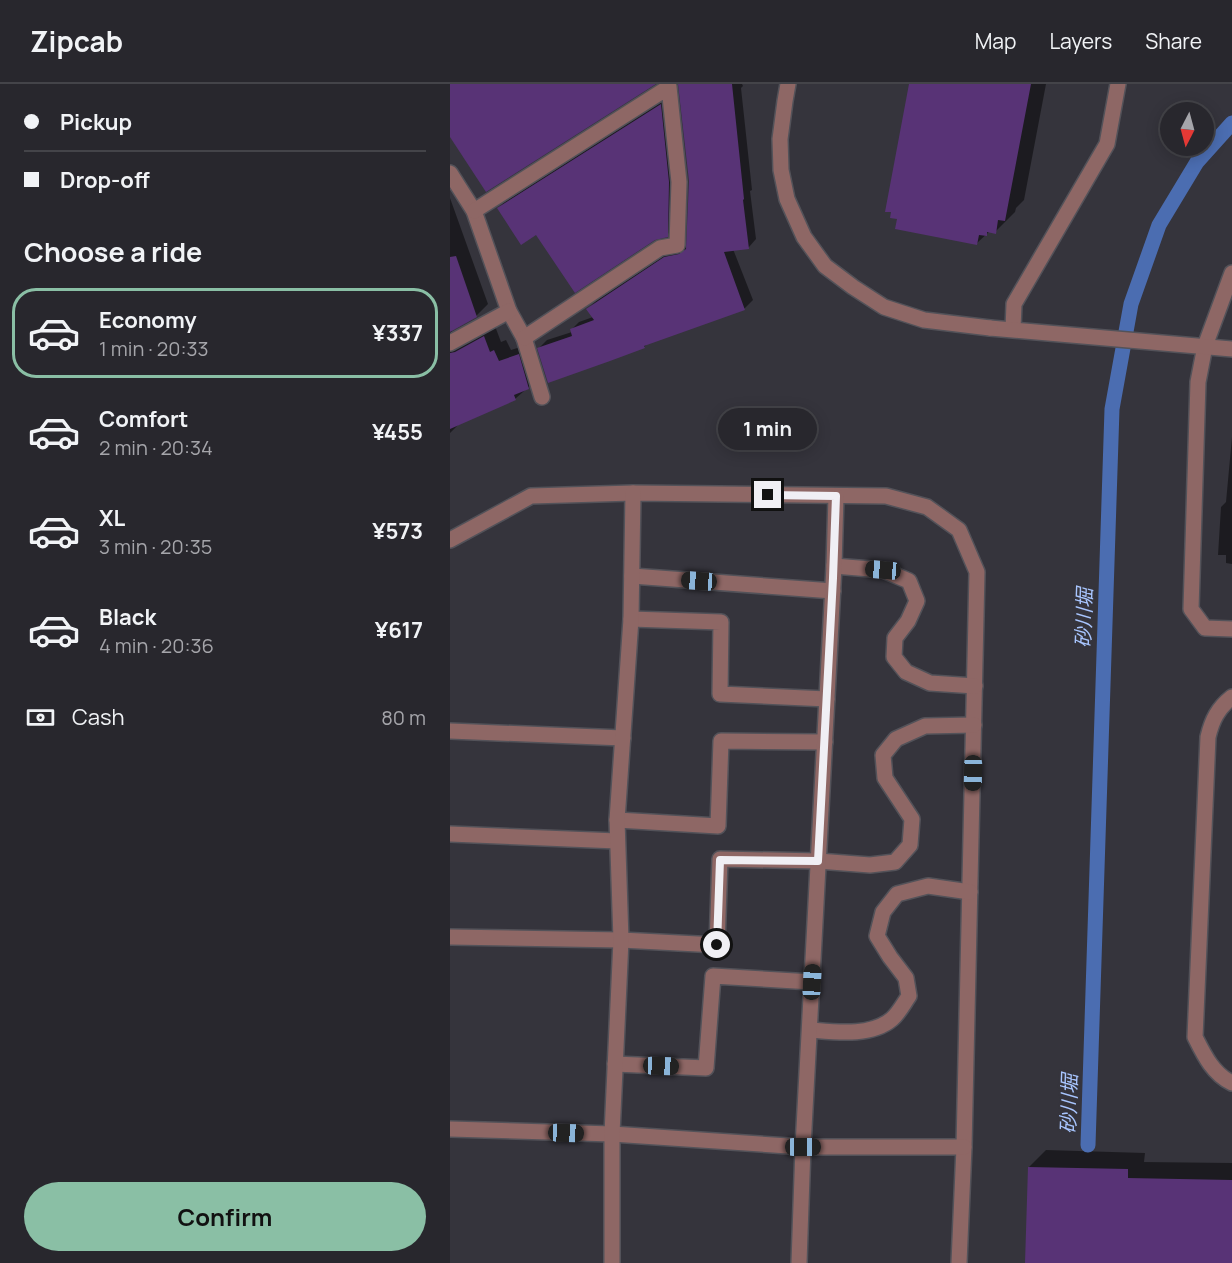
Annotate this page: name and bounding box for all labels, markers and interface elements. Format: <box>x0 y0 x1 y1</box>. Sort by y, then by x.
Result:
text: Zipcab <box>30 22 123 60</box>
text: Map <box>975 27 1016 55</box>
text: Layers <box>1049 27 1112 55</box>
text: Share <box>1145 27 1202 55</box>
north arrow <box>1160 102 1214 156</box>
map controls <box>1160 102 1214 156</box>
text: Pickup <box>60 107 132 137</box>
text: Drop-off <box>60 165 150 195</box>
text: Choose a ride <box>24 233 202 270</box>
text: Economy <box>99 305 197 335</box>
icon: car <box>27 306 81 360</box>
text: ¥337 <box>372 318 423 348</box>
text: 1 min · 20:33 <box>99 335 209 362</box>
text: Comfort <box>99 404 188 434</box>
icon: car <box>27 405 81 459</box>
callout: 1 min <box>718 408 818 450</box>
text: 1 min <box>743 415 792 442</box>
text: ¥455 <box>372 417 423 447</box>
text: 2 min · 20:34 <box>99 434 213 461</box>
route end <box>754 481 781 508</box>
text: XL <box>99 503 125 533</box>
icon: car <box>27 504 81 558</box>
text: ¥573 <box>372 516 423 546</box>
text: 3 min · 20:35 <box>99 533 212 560</box>
car <box>864 559 902 581</box>
car <box>680 571 718 591</box>
water label: 砂川堀 <box>1069 585 1098 648</box>
text: Black <box>99 602 156 632</box>
icon: car <box>27 603 81 657</box>
text: ¥617 <box>375 615 423 645</box>
text: 4 min · 20:36 <box>99 632 214 659</box>
icon: cash <box>24 701 57 734</box>
text: Cash <box>72 702 125 732</box>
text: 80 m <box>381 704 426 731</box>
car <box>964 755 982 791</box>
route start <box>703 931 730 958</box>
car <box>802 964 822 1000</box>
car <box>643 1056 679 1076</box>
water label: 砂川堀 <box>1054 1071 1083 1134</box>
car <box>548 1123 584 1143</box>
car <box>785 1138 821 1156</box>
button: Confirm <box>24 1182 426 1251</box>

